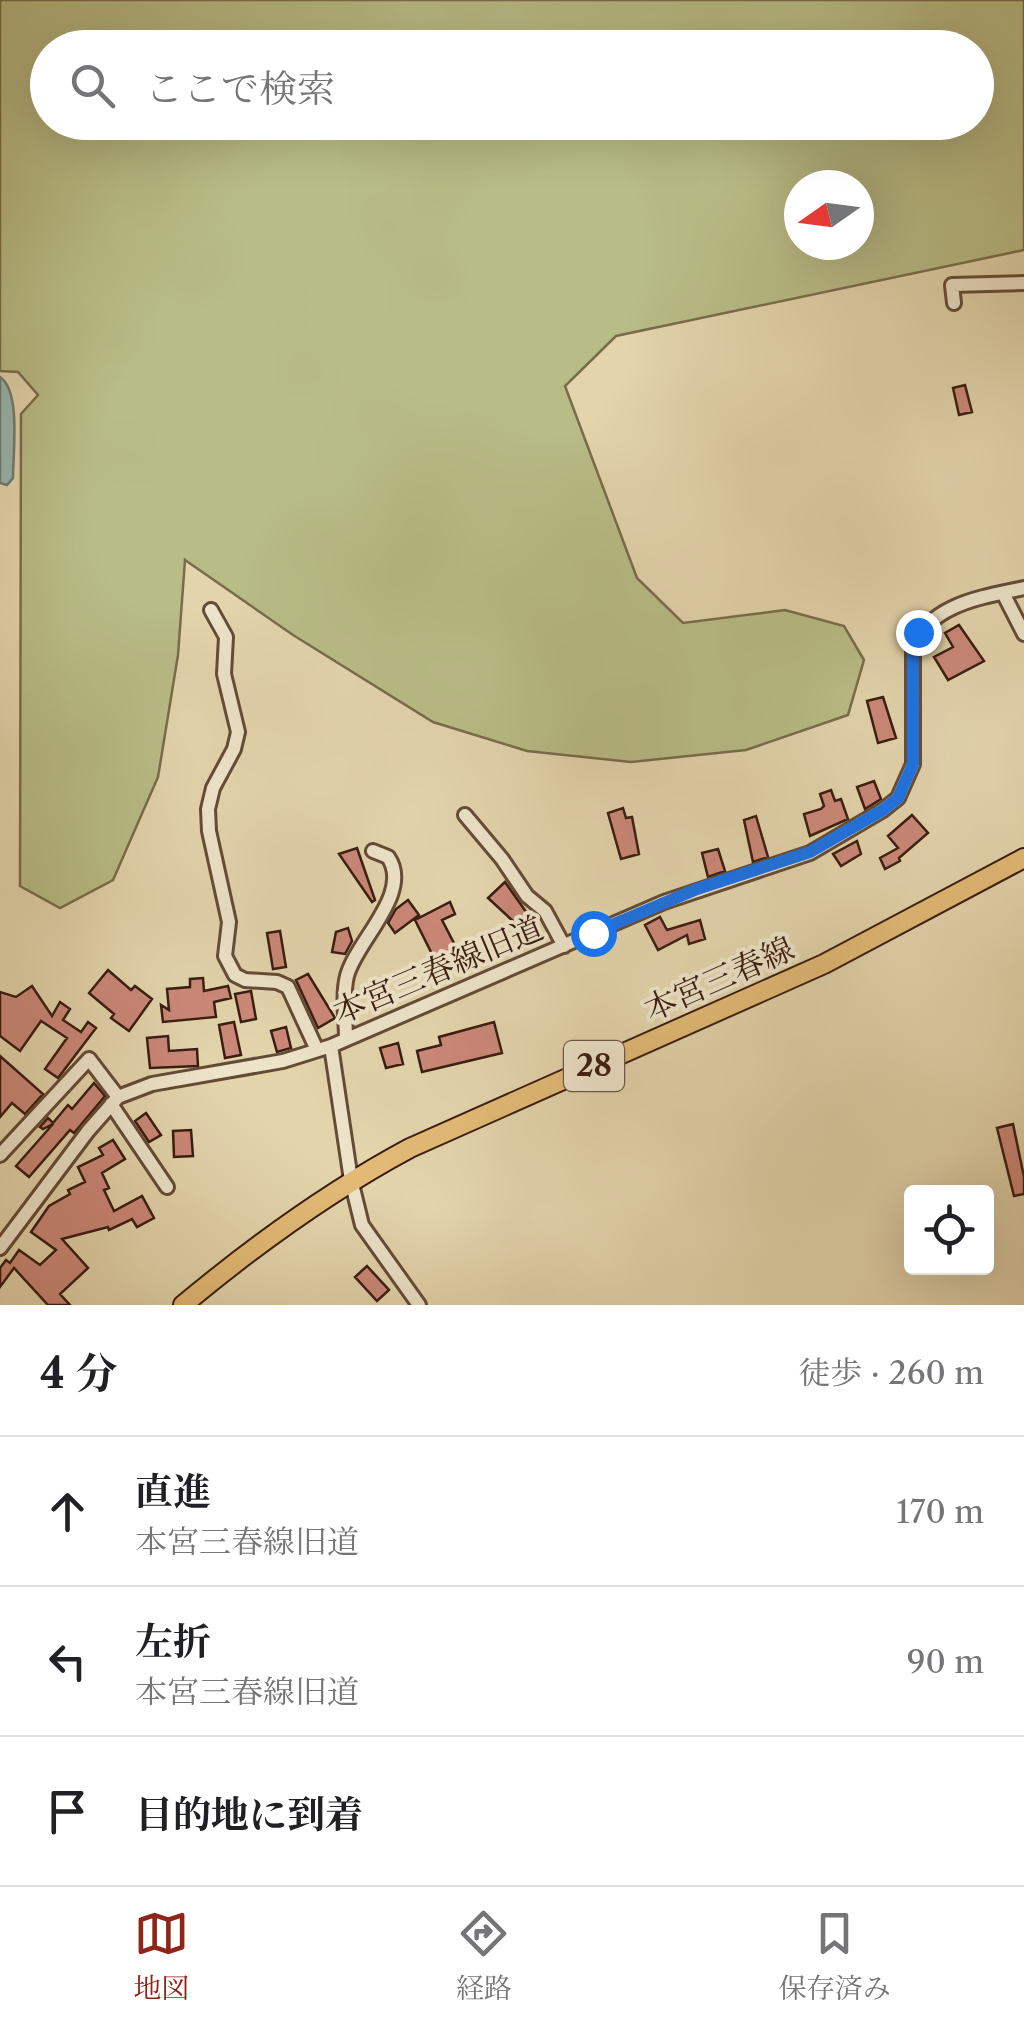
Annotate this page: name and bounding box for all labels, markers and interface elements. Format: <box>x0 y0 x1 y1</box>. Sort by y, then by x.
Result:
search box <box>30 30 994 140</box>
icon: search <box>65 58 120 113</box>
text: ここで検索 <box>145 65 335 112</box>
north arrow <box>784 170 874 260</box>
route end <box>896 610 942 656</box>
street label: 本宮三春線旧道 <box>327 908 549 1031</box>
route start <box>571 911 617 957</box>
street label: 本宮三春線 <box>638 928 800 1029</box>
road number: 28 <box>564 1041 624 1091</box>
map controls <box>904 1185 994 1275</box>
button: locate <box>904 1185 994 1275</box>
text: 4 分 <box>40 1347 117 1399</box>
text: 徒歩 · 260 m <box>798 1353 984 1392</box>
text: 直進 <box>135 1468 211 1515</box>
icon: ahead <box>40 1484 95 1539</box>
text: 170 m <box>896 1492 984 1531</box>
text: 本宮三春線旧道 <box>135 1522 359 1561</box>
text: 左折 <box>135 1618 211 1665</box>
icon: left <box>40 1634 95 1689</box>
text: 90 m <box>907 1642 984 1681</box>
text: 本宮三春線旧道 <box>135 1672 359 1711</box>
icon: arrive <box>40 1784 95 1839</box>
text: 目的地に到着 <box>135 1791 363 1838</box>
tab: 地図 <box>133 1906 189 2006</box>
tab: 経路 <box>456 1906 512 2006</box>
tab: 保存済み <box>779 1906 891 2006</box>

